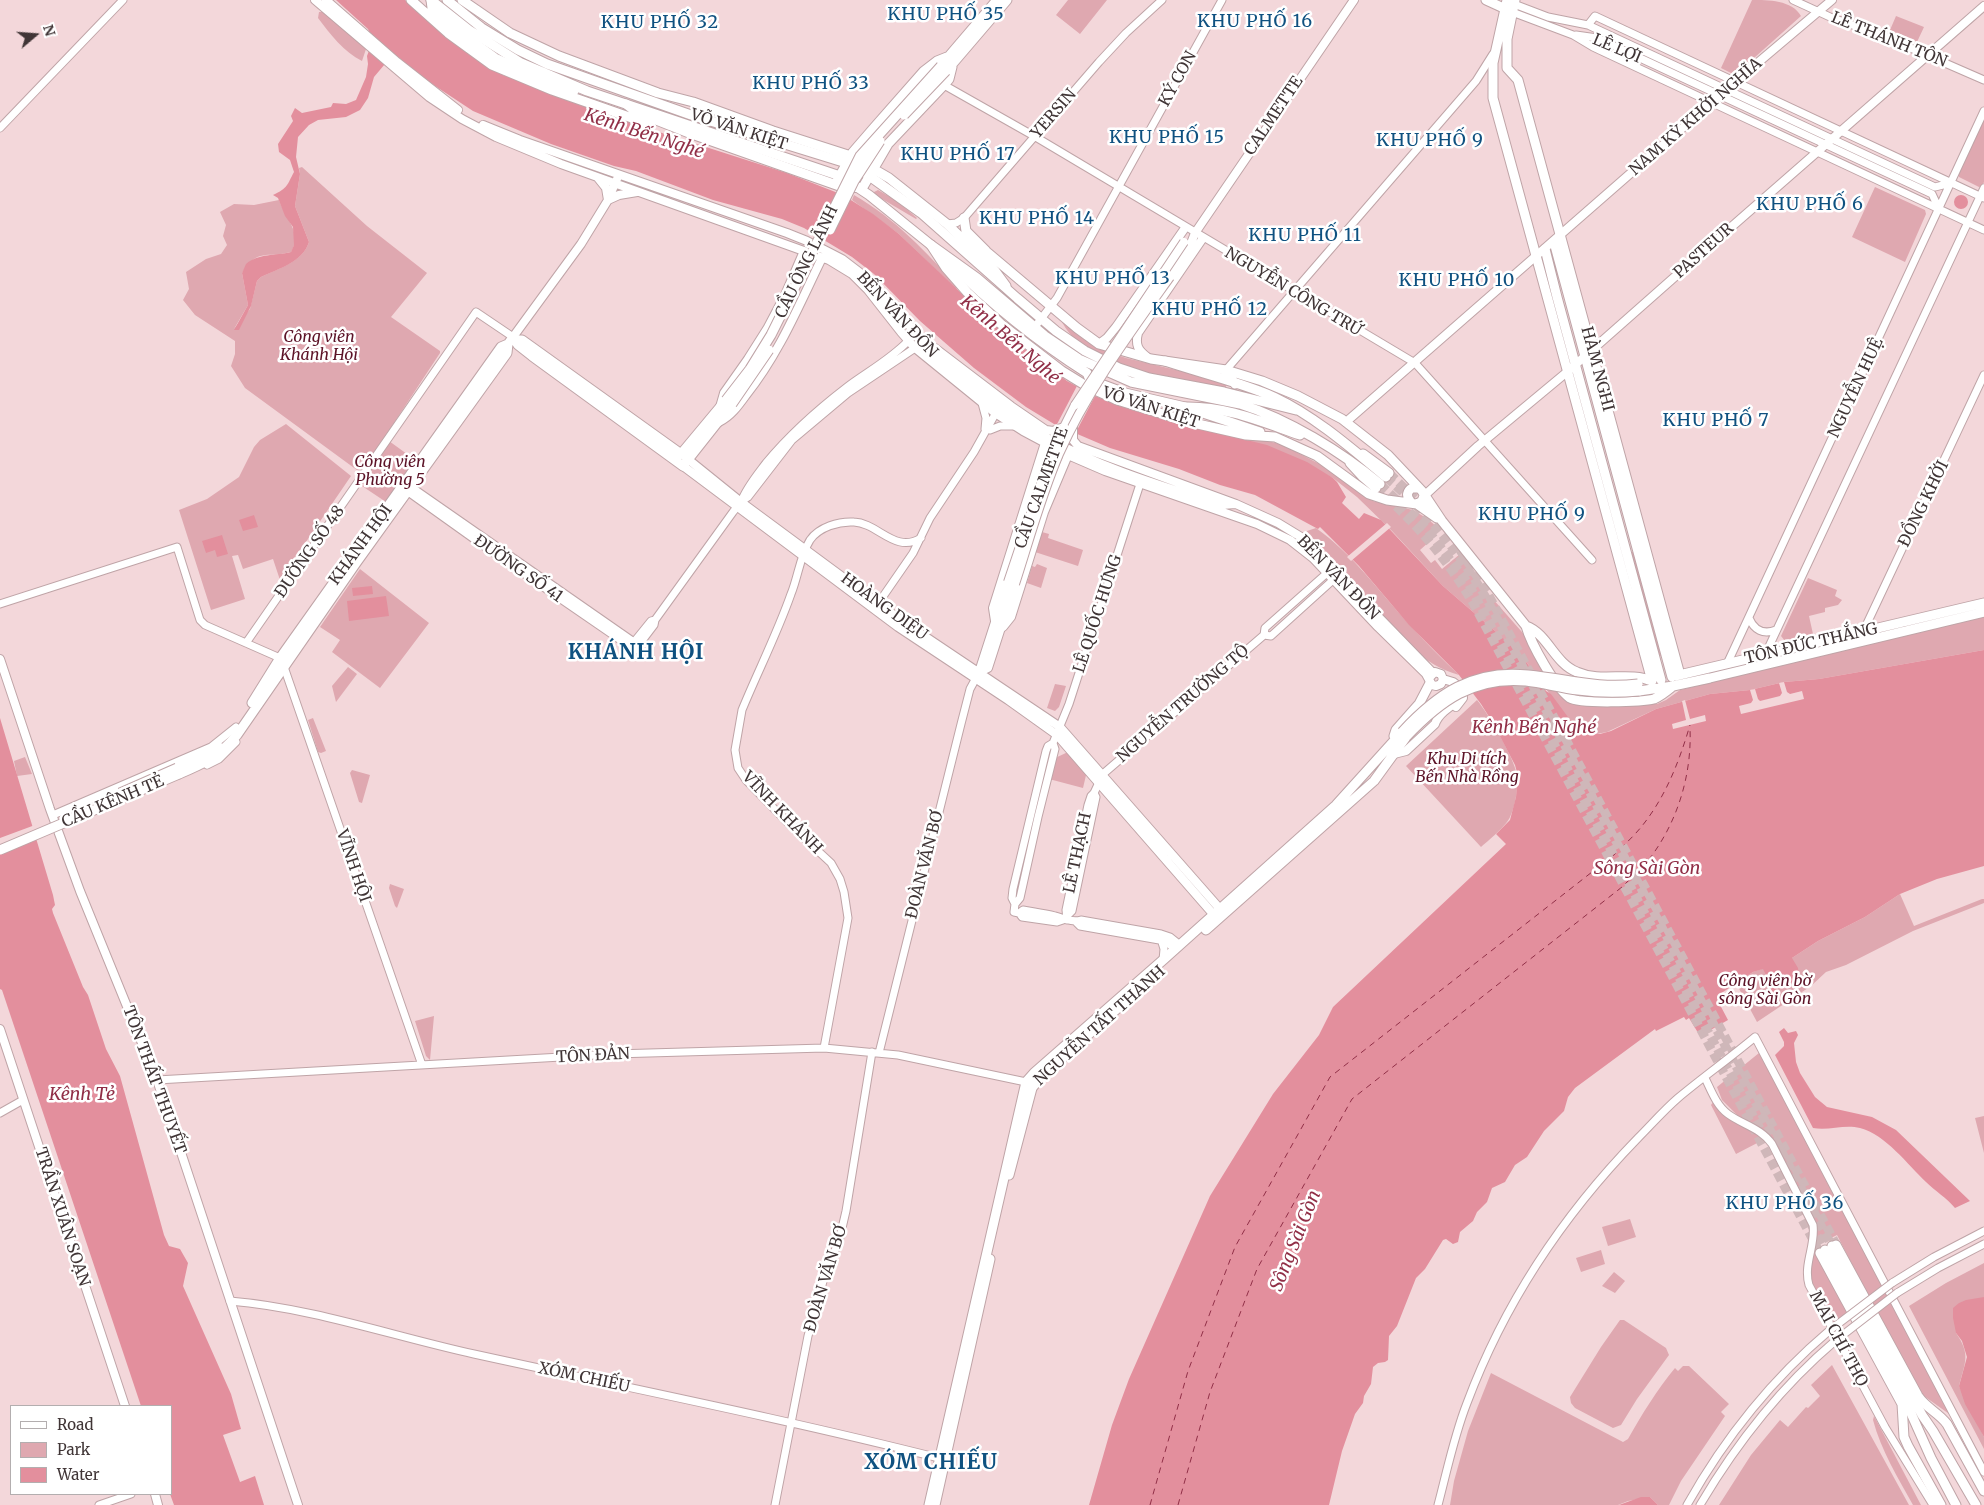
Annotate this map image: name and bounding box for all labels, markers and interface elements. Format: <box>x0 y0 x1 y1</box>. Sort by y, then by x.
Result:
district label: KHU PHỐ 35 <box>886 4 1006 26</box>
street label: LÊ THÁNH TÔN <box>1828 8 1950 72</box>
north arrow <box>10 10 60 60</box>
district label: KHU PHỐ 16 <box>1196 11 1314 33</box>
district label: KHU PHỐ 32 <box>600 12 720 34</box>
text: N <box>39 22 60 38</box>
street label: LÊ LỢI <box>1590 30 1644 68</box>
street label: KÝ CON <box>1155 48 1201 110</box>
street label: NAM KỲ KHỞI NGHĨA <box>1626 54 1766 180</box>
district label: KHU PHỐ 33 <box>751 73 871 95</box>
street label: CALMETTE <box>1241 73 1307 159</box>
street label: YERSIN <box>1027 85 1081 143</box>
water label: Kênh Bến Nghé <box>581 104 707 164</box>
street label: VÕ VĂN KIỆT <box>688 105 790 155</box>
district label: KHU PHỐ 15 <box>1108 127 1226 149</box>
district label: KHU PHỐ 9 <box>1375 130 1485 152</box>
district label: KHU PHỐ 17 <box>899 144 1017 166</box>
district label: KHU PHỐ 6 <box>1755 194 1865 216</box>
street label: CẦU ÔNG LÃNH <box>771 203 843 321</box>
district label: KHU PHỐ 14 <box>978 208 1096 230</box>
street label: PASTEUR <box>1670 219 1738 283</box>
district label: KHU PHỐ 11 <box>1247 225 1363 247</box>
street label: NGUYỄN CÔNG TRỨ <box>1221 244 1365 340</box>
street label: BẾN VÂN ĐỒN <box>852 268 942 362</box>
district label: KHU PHỐ 13 <box>1054 268 1172 290</box>
district label: KHU PHỐ 10 <box>1397 270 1517 292</box>
water label: Kênh Bến Nghé <box>956 291 1064 389</box>
district label: KHU PHỐ 12 <box>1151 299 1269 321</box>
street label: HÀM NGHI <box>1576 324 1618 414</box>
park label: Công viên Khánh Hội <box>280 327 358 365</box>
street label: NGUYỄN HUỆ <box>1824 335 1888 441</box>
street label: VÕ VĂN KIỆT <box>1100 383 1202 433</box>
district label: KHU PHỐ 7 <box>1661 410 1771 432</box>
street label: CẦU CALMETTE <box>1011 425 1073 551</box>
park label: Công viên Phường 5 <box>354 452 426 490</box>
street label: ÐỒNG KHỞI <box>1895 458 1953 550</box>
street label: KHÁNH HỘI <box>325 501 397 589</box>
street label: ĐƯỜNG SỐ 48 <box>271 502 349 602</box>
district label: KHU PHỐ 9 <box>1477 504 1587 526</box>
street label: ĐƯỜNG SỐ 41 <box>470 531 566 607</box>
street label: BẾN VÂN ĐỒN <box>1293 532 1383 624</box>
street label: LÊ QUỐC HƯNG <box>1070 553 1126 675</box>
street label: HOÀNG DIỆU <box>837 569 931 645</box>
street label: TÔN ÐỨC THẮNG <box>1742 619 1880 669</box>
district label: KHÁNH HỘI <box>567 640 705 666</box>
street label: NGUYỄN TRƯỜNG TỘ <box>1113 641 1253 767</box>
water label: Kênh Bến Nghé <box>1472 717 1596 739</box>
park label: Khu Di tích Bến Nhà Rồng <box>1415 749 1519 787</box>
street label: VĨNH KHÁNH <box>738 768 826 858</box>
street label: CẦU KÊNH TẺ <box>59 772 167 832</box>
street label: ĐOÀN VĂN BƠ <box>902 809 948 921</box>
street label: LÊ THẠCH <box>1060 811 1096 895</box>
street label: VĨNH HỘI <box>332 827 374 905</box>
water label: Sông Sài Gòn <box>1594 858 1700 880</box>
street label: NGUYỄN TẤT THÀNH <box>1031 962 1169 1090</box>
park label: Công viên bờ sông Sài Gòn <box>1718 971 1812 1009</box>
street label: TÔN THẤT THUYẾT <box>118 1003 190 1157</box>
street label: TÔN ĐẢN <box>556 1044 630 1068</box>
water label: Kênh Tẻ <box>49 1084 115 1106</box>
street label: TRẦN XUÂN SOẠN <box>30 1145 94 1289</box>
water label: Sông Sài Gòn <box>1266 1188 1326 1294</box>
district label: KHU PHỐ 36 <box>1724 1193 1846 1215</box>
street label: ĐOÀN VĂN BƠ <box>801 1223 851 1335</box>
street label: MAI CHÍ THỌ <box>1805 1288 1871 1390</box>
street label: XÓM CHIẾU <box>537 1359 631 1397</box>
legend <box>10 1405 172 1495</box>
text: Road <box>57 1415 93 1434</box>
text: Park <box>57 1440 90 1459</box>
district label: XÓM CHIẾU <box>863 1450 999 1476</box>
text: Water <box>57 1465 99 1484</box>

